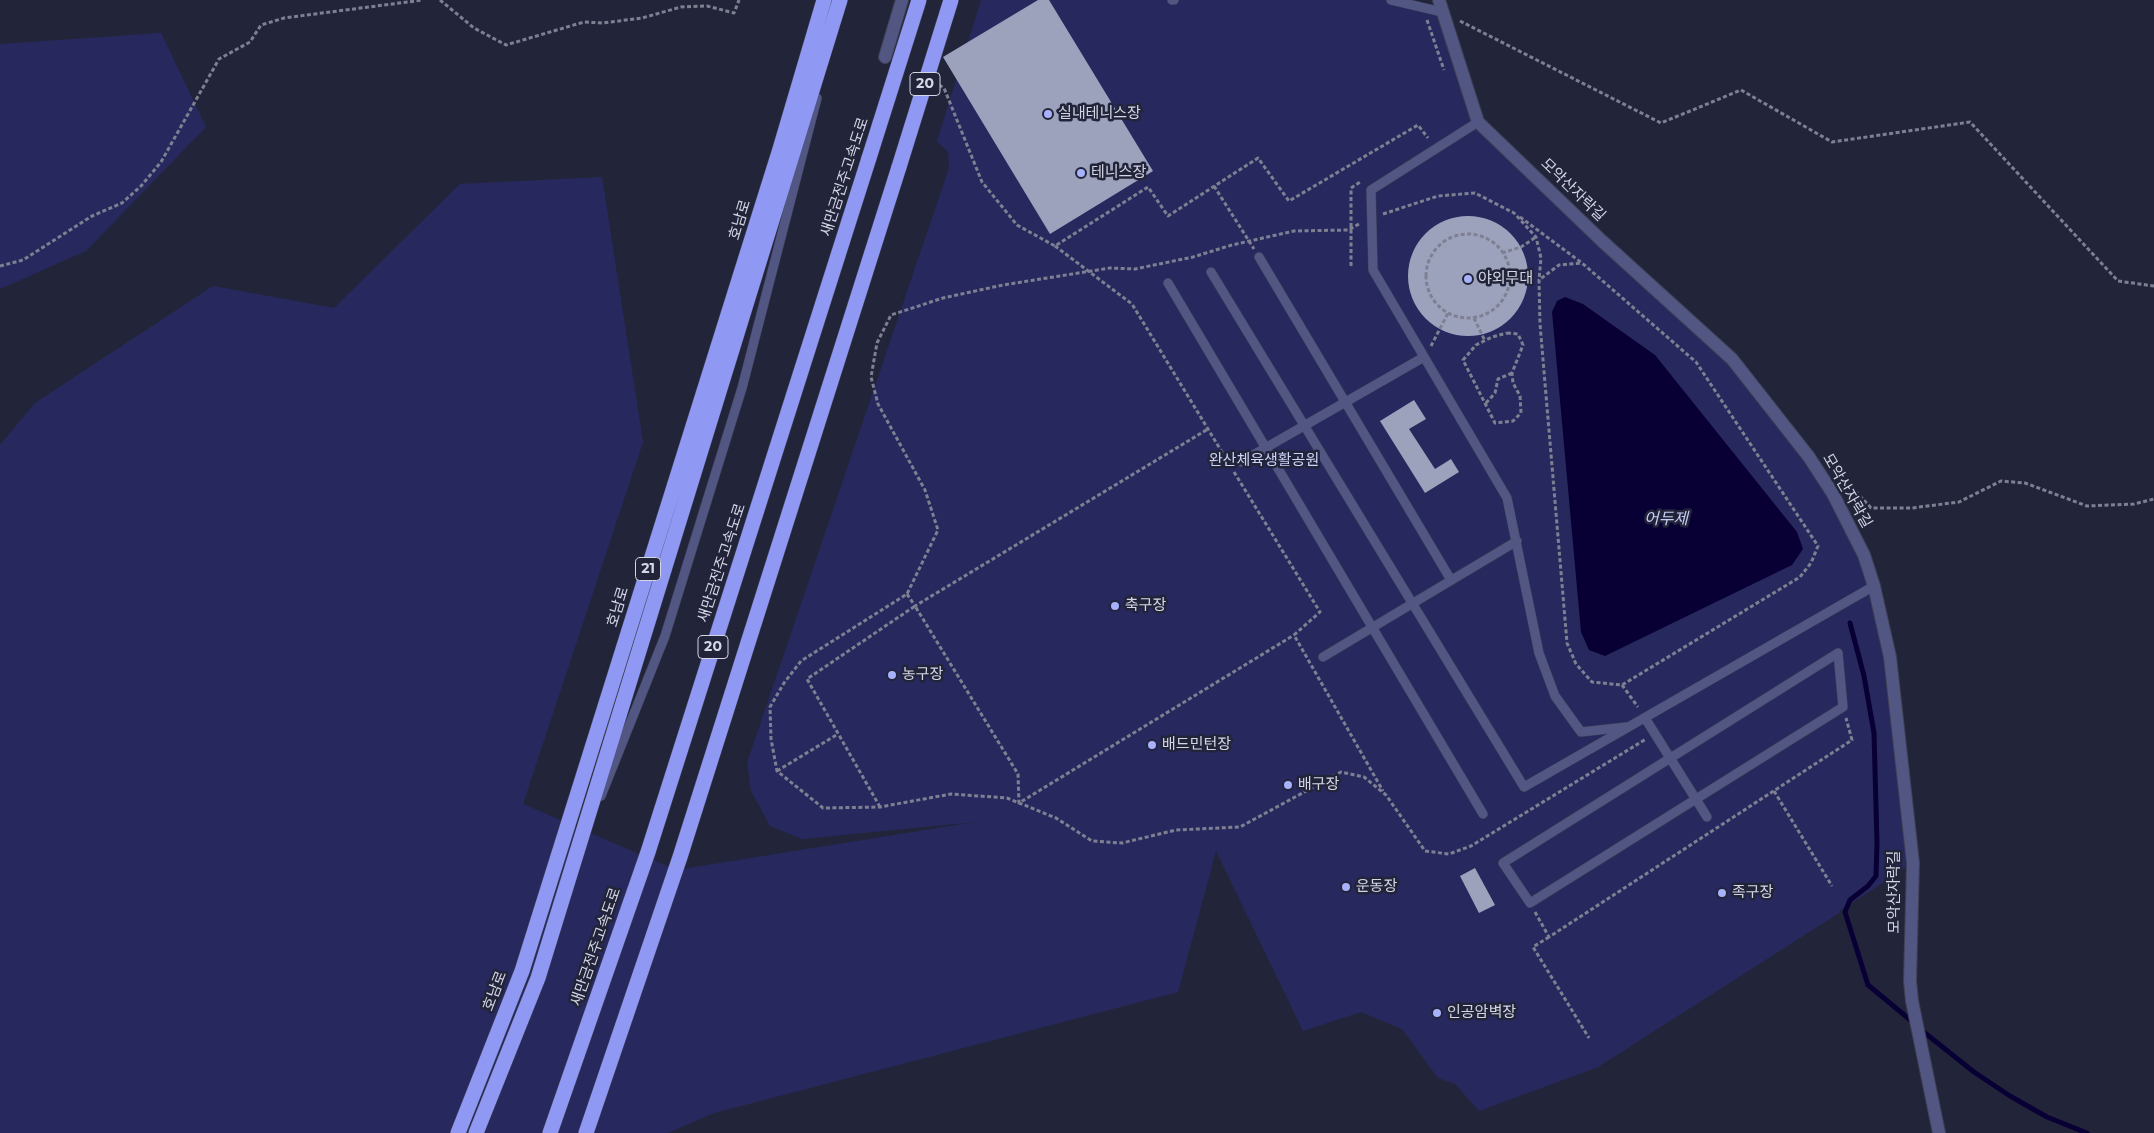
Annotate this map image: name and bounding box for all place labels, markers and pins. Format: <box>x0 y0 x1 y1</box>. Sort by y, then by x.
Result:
place label: 실내테니스장 <box>1058 105 1141 123</box>
marker: 실내테니스장 <box>1042 108 1054 120</box>
place label: 테니스장 <box>1091 164 1146 182</box>
marker: 테니스장 <box>1075 167 1087 179</box>
place label: 야외무대 <box>1478 270 1533 288</box>
marker: 야외무대 <box>1462 273 1474 285</box>
place label: 축구장 <box>1125 597 1166 615</box>
marker: 축구장 <box>1109 600 1121 612</box>
place label: 농구장 <box>902 666 943 684</box>
marker: 농구장 <box>886 669 898 681</box>
place label: 배드민턴장 <box>1162 736 1231 754</box>
marker: 배드민턴장 <box>1146 739 1158 751</box>
place label: 배구장 <box>1298 776 1339 794</box>
marker: 배구장 <box>1282 779 1294 791</box>
place label: 운동장 <box>1356 878 1397 896</box>
marker: 운동장 <box>1340 881 1352 893</box>
place label: 족구장 <box>1732 884 1773 902</box>
marker: 족구장 <box>1716 887 1728 899</box>
place label: 인공암벽장 <box>1447 1004 1516 1022</box>
marker: 인공암벽장 <box>1431 1007 1443 1019</box>

